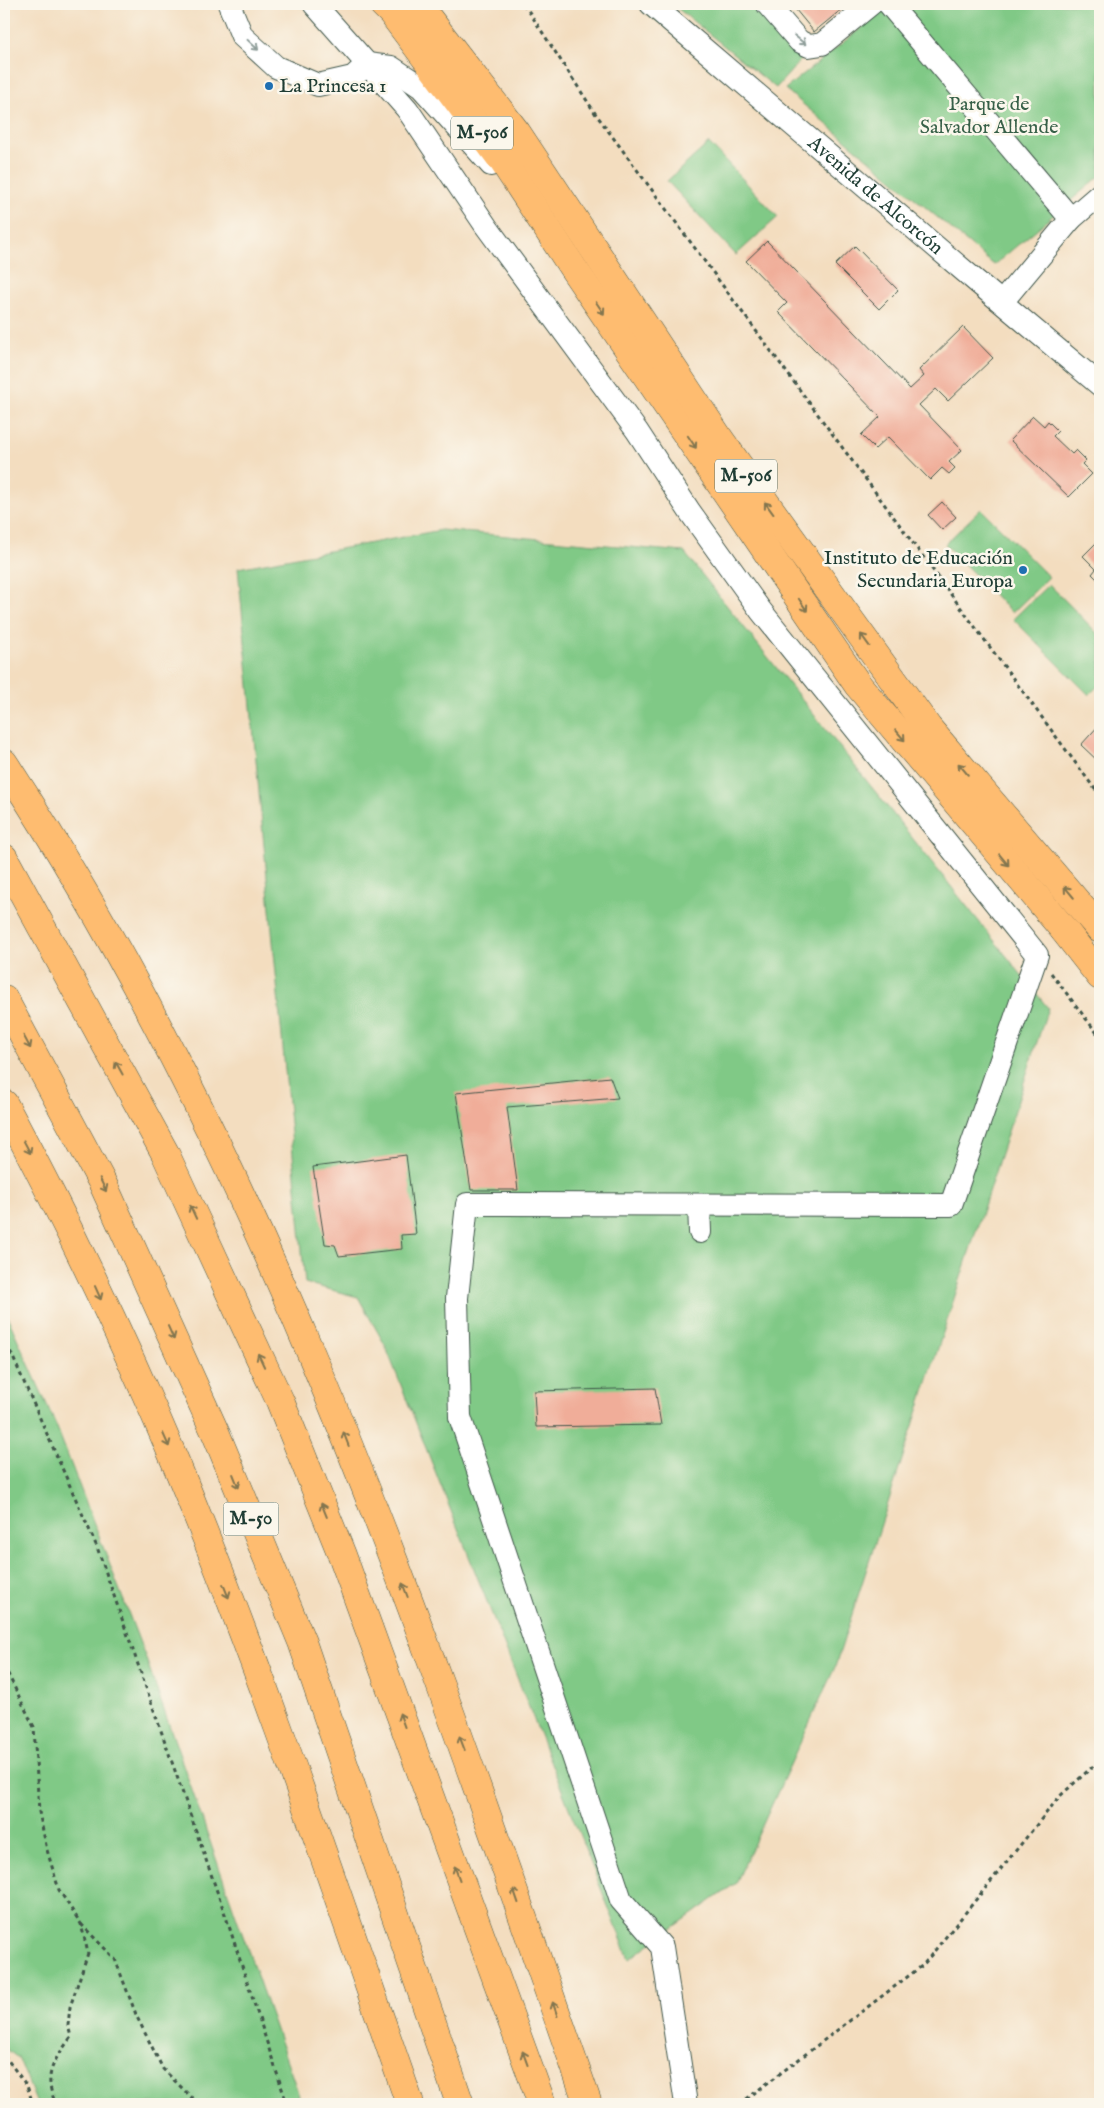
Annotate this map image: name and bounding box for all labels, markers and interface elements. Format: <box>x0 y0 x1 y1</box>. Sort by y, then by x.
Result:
one-way arrow <box>793 34 806 45</box>
one-way arrow <box>246 39 259 51</box>
place label: La Princesa 1 <box>279 74 386 99</box>
marker: La Princesa 1 <box>263 80 275 92</box>
park label: Parque de Salvador Allende <box>920 92 1058 140</box>
road number: M-506 <box>451 116 513 150</box>
street label: Avenida de Alcorcón <box>802 130 949 260</box>
one-way arrow <box>595 301 605 315</box>
one-way arrow <box>687 435 697 449</box>
road number: M-506 <box>715 460 777 492</box>
one-way arrow <box>764 501 774 515</box>
place label: Instituto de Educación Secundaria Europa <box>824 546 1013 594</box>
marker: Instituto de Educación Secundaria Europa <box>1017 564 1029 576</box>
one-way arrow <box>798 598 808 612</box>
one-way arrow <box>859 634 870 647</box>
one-way arrow <box>894 728 905 741</box>
one-way arrow <box>957 762 969 775</box>
one-way arrow <box>998 853 1010 866</box>
one-way arrow <box>1063 886 1074 899</box>
one-way arrow <box>22 1034 32 1049</box>
one-way arrow <box>114 1060 124 1075</box>
one-way arrow <box>22 1139 32 1154</box>
one-way arrow <box>99 1177 109 1192</box>
one-way arrow <box>187 1205 197 1220</box>
one-way arrow <box>94 1285 104 1300</box>
one-way arrow <box>166 1325 176 1340</box>
one-way arrow <box>255 1353 265 1368</box>
one-way arrow <box>161 1432 171 1447</box>
one-way arrow <box>341 1432 350 1447</box>
one-way arrow <box>232 1473 241 1489</box>
road number: M-50 <box>224 1502 278 1536</box>
one-way arrow <box>318 1503 328 1518</box>
one-way arrow <box>222 1583 232 1598</box>
one-way arrow <box>400 1583 409 1599</box>
one-way arrow <box>397 1713 406 1728</box>
one-way arrow <box>457 1735 466 1751</box>
one-way arrow <box>452 1866 461 1881</box>
one-way arrow <box>510 1888 520 1904</box>
one-way arrow <box>550 2001 559 2017</box>
one-way arrow <box>520 2051 529 2067</box>

